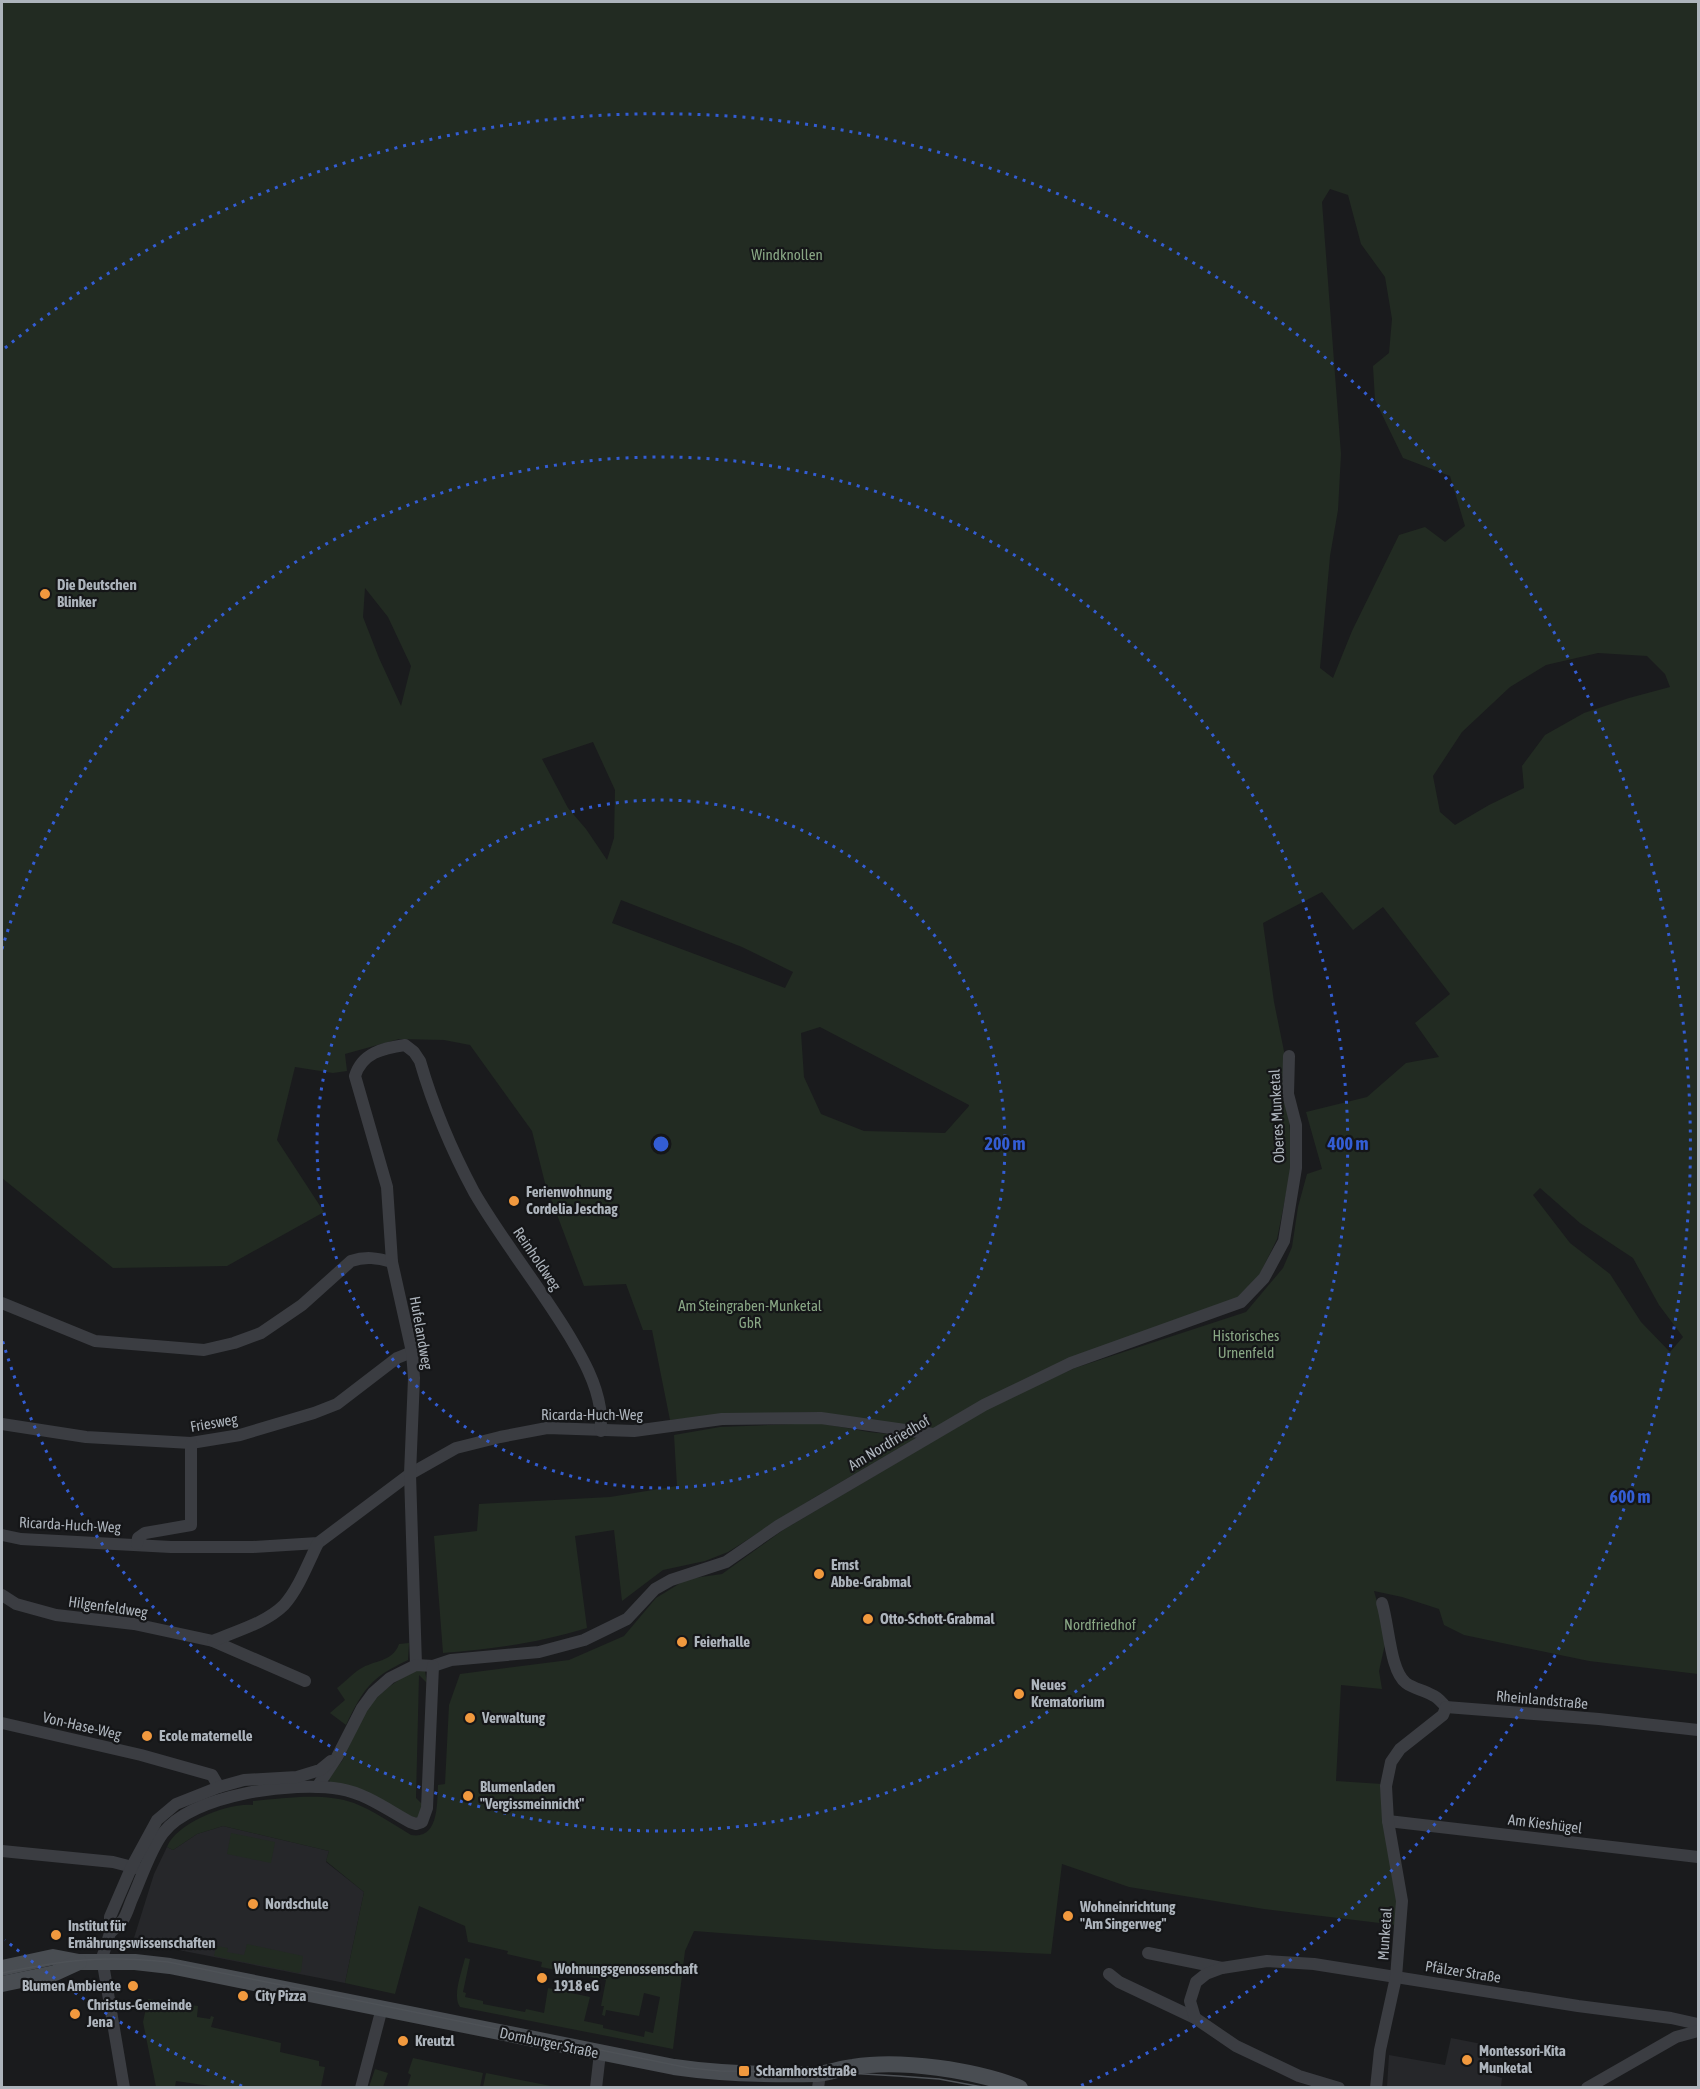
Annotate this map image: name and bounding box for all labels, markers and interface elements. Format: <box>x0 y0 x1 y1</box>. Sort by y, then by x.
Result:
park label: Windknollen <box>751 246 823 263</box>
place label: Die Deutschen Blinker <box>57 576 137 610</box>
marker: Die Deutschen Blinker <box>38 587 52 601</box>
street label: Oberes Munketal <box>1266 1069 1287 1164</box>
text: 200 m <box>985 1133 1025 1154</box>
text: 400 m <box>1327 1133 1368 1154</box>
centre of rings <box>651 1134 671 1154</box>
place label: Ferienwohnung Cordelia Jeschag <box>526 1183 618 1217</box>
marker: Ferienwohnung Cordelia Jeschag <box>507 1194 521 1208</box>
street label: Reinholdweg <box>510 1224 565 1294</box>
street label: Hufelandweg <box>407 1295 436 1372</box>
park label: Am Steingraben-Munketal GbR <box>678 1297 822 1331</box>
park label: Historisches Urnenfeld <box>1213 1327 1279 1361</box>
street label: Ricarda-Huch-Weg <box>541 1406 644 1423</box>
street label: Friesweg <box>189 1410 239 1435</box>
street label: Am Nordfriedhof <box>845 1412 933 1474</box>
text: 600 m <box>1610 1486 1650 1507</box>
street label: Ricarda-Huch-Weg <box>19 1513 122 1536</box>
place label: Ernst Abbe-Grabmal <box>830 1556 912 1590</box>
marker: Ernst Abbe-Grabmal <box>812 1567 826 1581</box>
street label: Hilgenfeldweg <box>67 1593 149 1621</box>
place label: Otto-Schott-Grabmal <box>880 1610 996 1627</box>
marker: Otto-Schott-Grabmal <box>861 1612 875 1626</box>
park label: Nordfriedhof <box>1064 1616 1136 1633</box>
place label: Feierhalle <box>694 1633 750 1650</box>
marker: Feierhalle <box>675 1635 689 1649</box>
place label: Neues Krematorium <box>1031 1676 1105 1710</box>
marker: Neues Krematorium <box>1012 1687 1026 1701</box>
street label: Rheinlandstraße <box>1495 1687 1589 1712</box>
street label: Von-Hase-Weg <box>41 1708 124 1743</box>
place label: Verwaltung <box>481 1709 546 1726</box>
marker: Verwaltung <box>463 1711 477 1725</box>
place label: Ecole maternelle <box>159 1727 253 1744</box>
marker: Ecole maternelle <box>140 1729 154 1743</box>
place label: Blumenladen "Vergissmeinnicht" <box>480 1778 584 1812</box>
marker: Blumenladen "Vergissmeinnicht" <box>461 1789 475 1803</box>
street label: Am Kieshügel <box>1507 1811 1583 1836</box>
place label: Nordschule <box>265 1895 329 1912</box>
marker: Nordschule <box>246 1897 260 1911</box>
place label: Wohneinrichtung "Am Singerweg" <box>1079 1898 1176 1932</box>
street label: Munketal <box>1374 1907 1395 1961</box>
marker: Wohneinrichtung "Am Singerweg" <box>1061 1909 1075 1923</box>
place label: Institut für Ernährungswissenschaften <box>68 1917 216 1951</box>
marker: Institut für Ernährungswissenschaften <box>49 1928 63 1942</box>
street label: Pfälzer Straße <box>1424 1957 1502 1986</box>
place label: Wohnungsgenossenschaft 1918 eG <box>553 1960 698 1994</box>
marker: Wohnungsgenossenschaft 1918 eG <box>535 1971 549 1985</box>
place label: Blumen Ambiente <box>22 1977 121 1994</box>
marker: Blumen Ambiente <box>126 1979 140 1993</box>
place label: City Pizza <box>255 1987 306 2004</box>
marker: City Pizza <box>236 1989 250 2003</box>
place label: Christus-Gemeinde Jena <box>86 1996 192 2030</box>
marker: Christus-Gemeinde Jena <box>68 2007 82 2021</box>
street label: Dornburger Straße <box>498 2024 600 2061</box>
place label: Kreutzl <box>415 2032 456 2049</box>
marker: Kreutzl <box>396 2034 410 2048</box>
place label: Montessori-Kita Munketal <box>1479 2042 1566 2076</box>
marker: Montessori-Kita Munketal <box>1460 2053 1474 2067</box>
place label: Scharnhorststraße <box>756 2062 857 2079</box>
marker: Scharnhorststraße <box>737 2064 751 2078</box>

